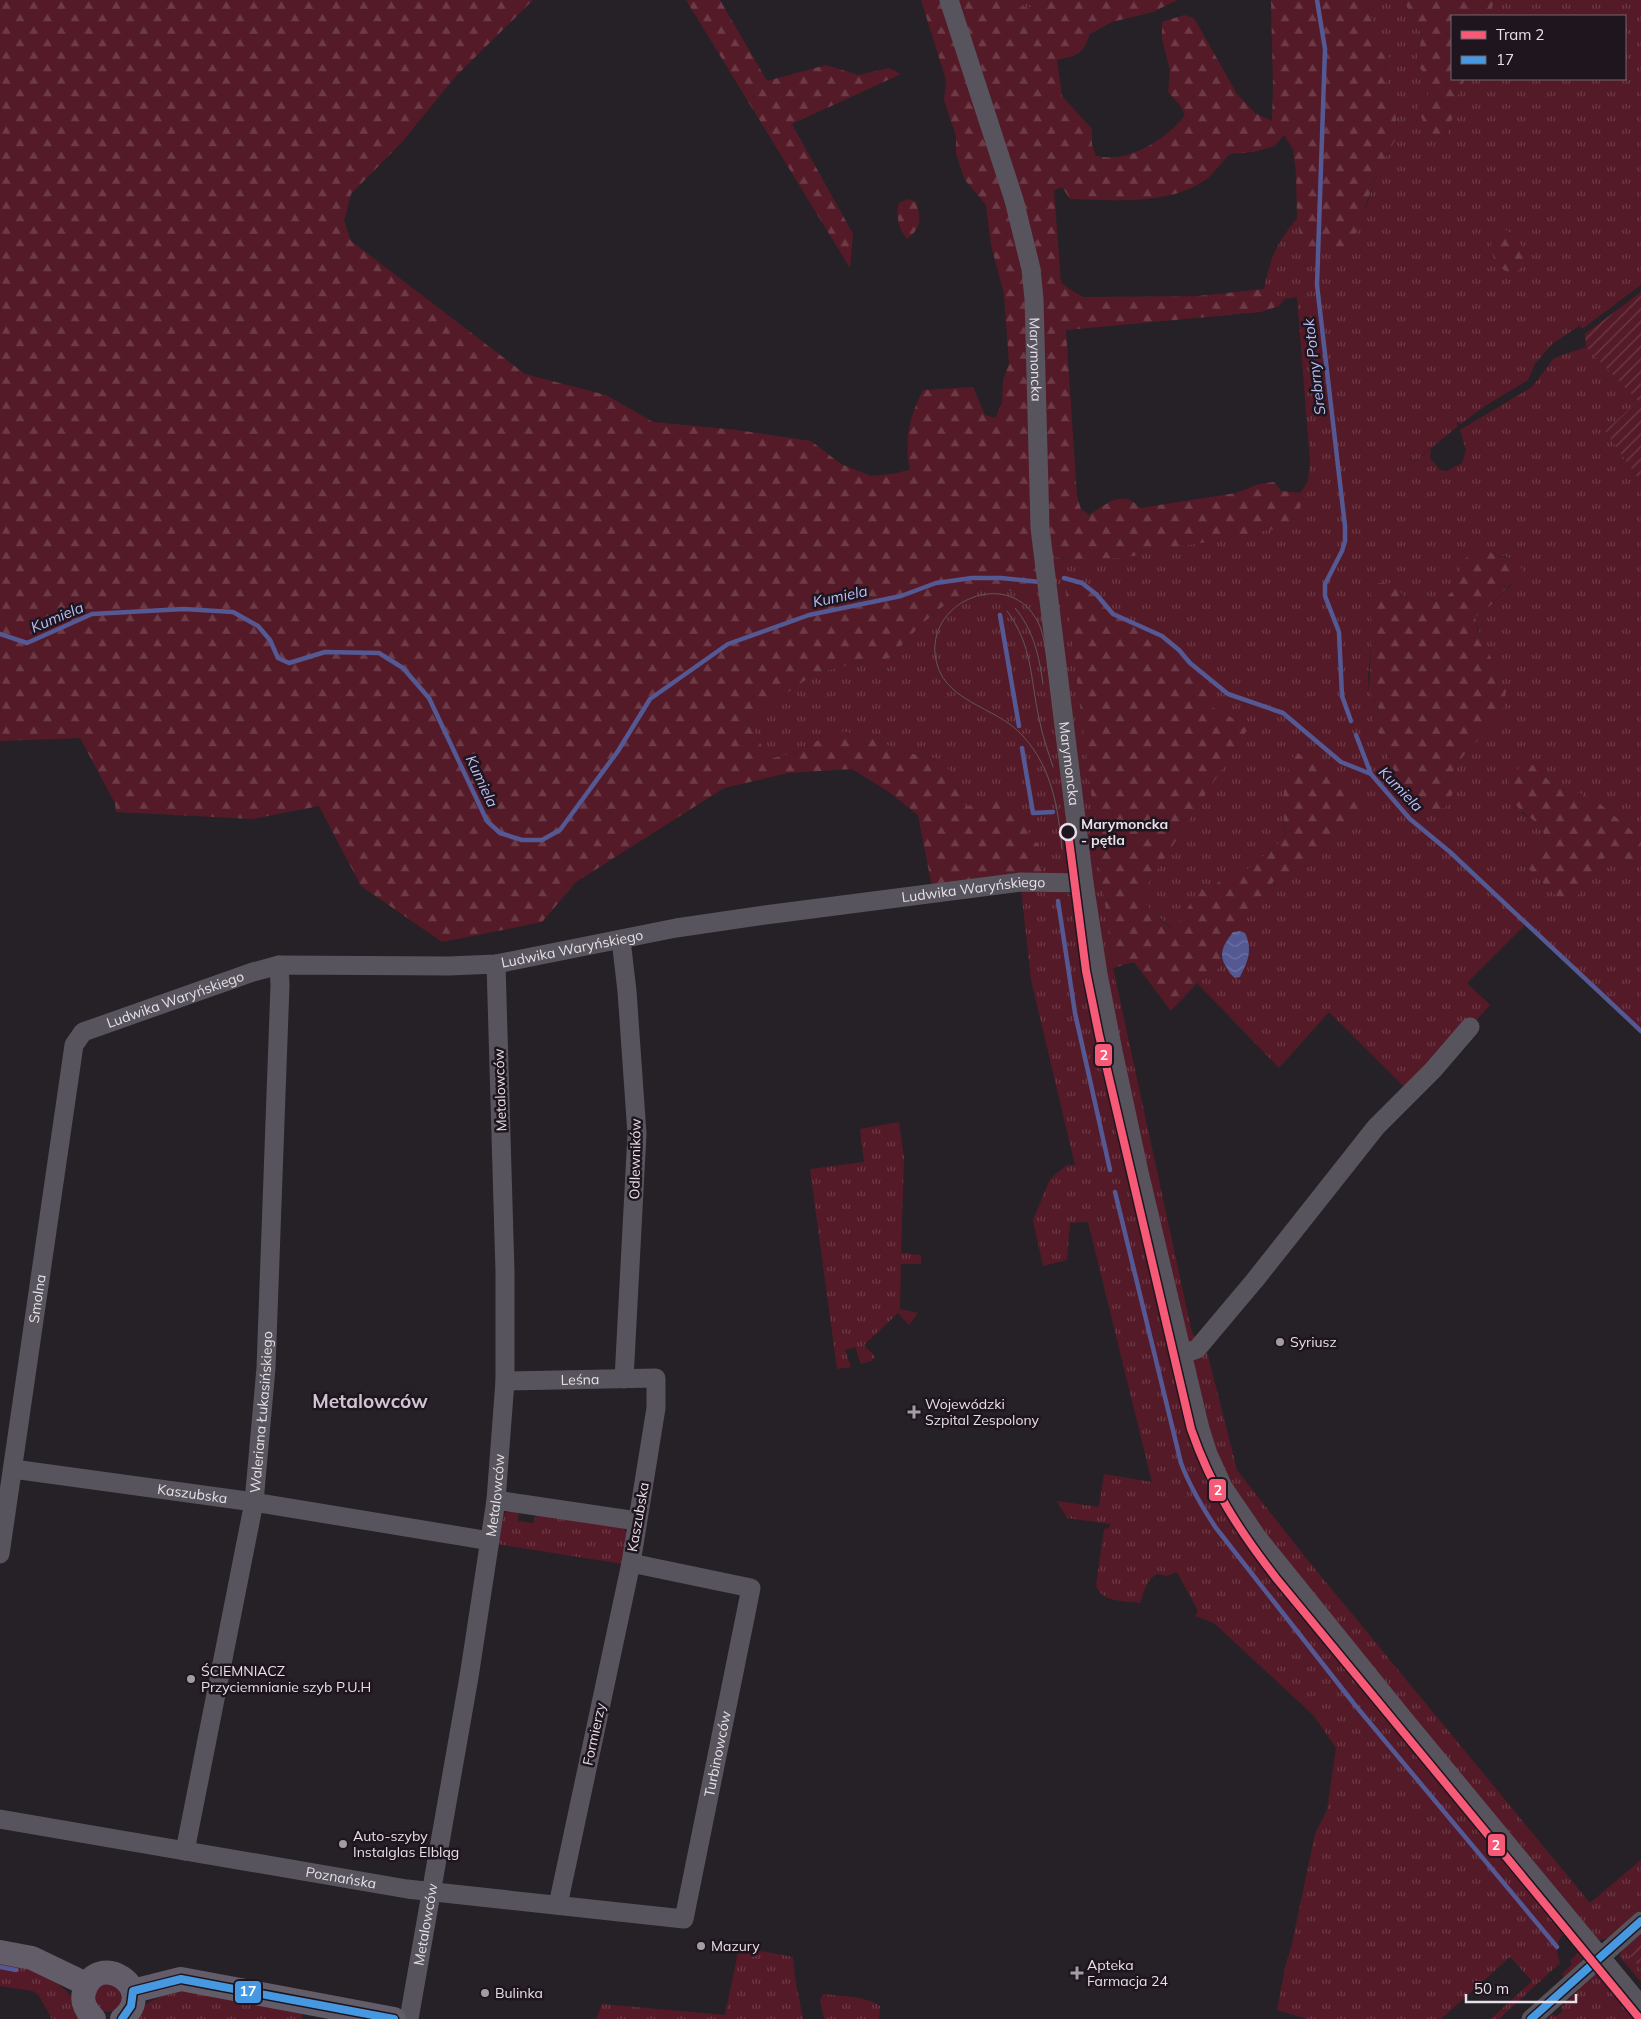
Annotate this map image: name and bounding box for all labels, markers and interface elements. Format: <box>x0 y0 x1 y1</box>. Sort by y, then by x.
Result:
legend <box>1451 15 1626 80</box>
text: Tram 2 <box>1496 25 1544 44</box>
text: 17 <box>1496 50 1514 69</box>
water label: Srebrny Potok <box>1298 316 1329 416</box>
street label: Marymoncka <box>1025 317 1046 402</box>
water label: Kumiela <box>811 581 869 611</box>
water label: Kumiela <box>28 597 86 637</box>
street label: Marymoncka <box>1055 721 1083 807</box>
water label: Kumiela <box>462 752 502 810</box>
water label: Kumiela <box>1375 762 1427 816</box>
place label: Marymoncka - pętla <box>1081 815 1168 849</box>
marker: Marymoncka - pętla <box>1059 823 1077 841</box>
street label: Ludwika Waryńskiego <box>900 873 1045 906</box>
street label: Ludwika Waryńskiego <box>499 926 645 972</box>
street label: Ludwika Waryńskiego <box>104 967 246 1032</box>
line badge: 2 <box>1094 1043 1113 1067</box>
text: 2 <box>1100 1046 1108 1064</box>
street label: Metalowców <box>490 1048 510 1132</box>
street label: Odlewników <box>625 1118 645 1200</box>
street label: Smolna <box>25 1273 50 1324</box>
street label: Waleriana Łukasińskiego <box>246 1331 276 1494</box>
place label: Syriusz <box>1290 1333 1337 1351</box>
marker: Syriusz <box>1274 1336 1286 1348</box>
street label: Leśna <box>560 1370 600 1389</box>
district label: Metalowców <box>312 1389 428 1413</box>
place label: Wojewódzki Szpital Zespolony <box>925 1395 1040 1429</box>
marker: Wojewódzki Szpital Zespolony <box>907 1405 921 1419</box>
street label: Metalowców <box>482 1453 508 1538</box>
line badge: 2 <box>1208 1478 1227 1502</box>
street label: Kaszubska <box>156 1480 228 1507</box>
street label: Kaszubska <box>623 1481 653 1553</box>
text: 2 <box>1214 1481 1222 1499</box>
place label: ŚCIEMNIACZ Przyciemnianie szyb P.U.H <box>201 1662 371 1696</box>
marker: ŚCIEMNIACZ Przyciemnianie szyb P.U.H <box>185 1673 197 1685</box>
street label: Formierzy <box>579 1700 610 1767</box>
street label: Turbinowców <box>700 1709 735 1799</box>
place label: Auto-szyby Instalglas Elbląg <box>353 1827 459 1861</box>
line badge: 2 <box>1487 1833 1506 1857</box>
text: 2 <box>1492 1836 1500 1854</box>
marker: Auto-szyby Instalglas Elbląg <box>337 1838 349 1850</box>
street label: Poznańska <box>304 1863 378 1893</box>
street label: Metalowców <box>410 1882 442 1967</box>
place label: Mazury <box>711 1937 760 1955</box>
marker: Mazury <box>695 1940 707 1952</box>
place label: Apteka Farmacja 24 <box>1087 1956 1168 1990</box>
marker: Apteka Farmacja 24 <box>1071 1967 1083 1979</box>
scale bar <box>1466 1972 1576 2004</box>
text: 50 m <box>1474 1979 1509 1998</box>
line badge: 17 <box>234 1980 262 2004</box>
text: 17 <box>240 1982 256 2000</box>
place label: Bulinka <box>495 1984 543 2002</box>
marker: Bulinka <box>479 1987 491 1999</box>

